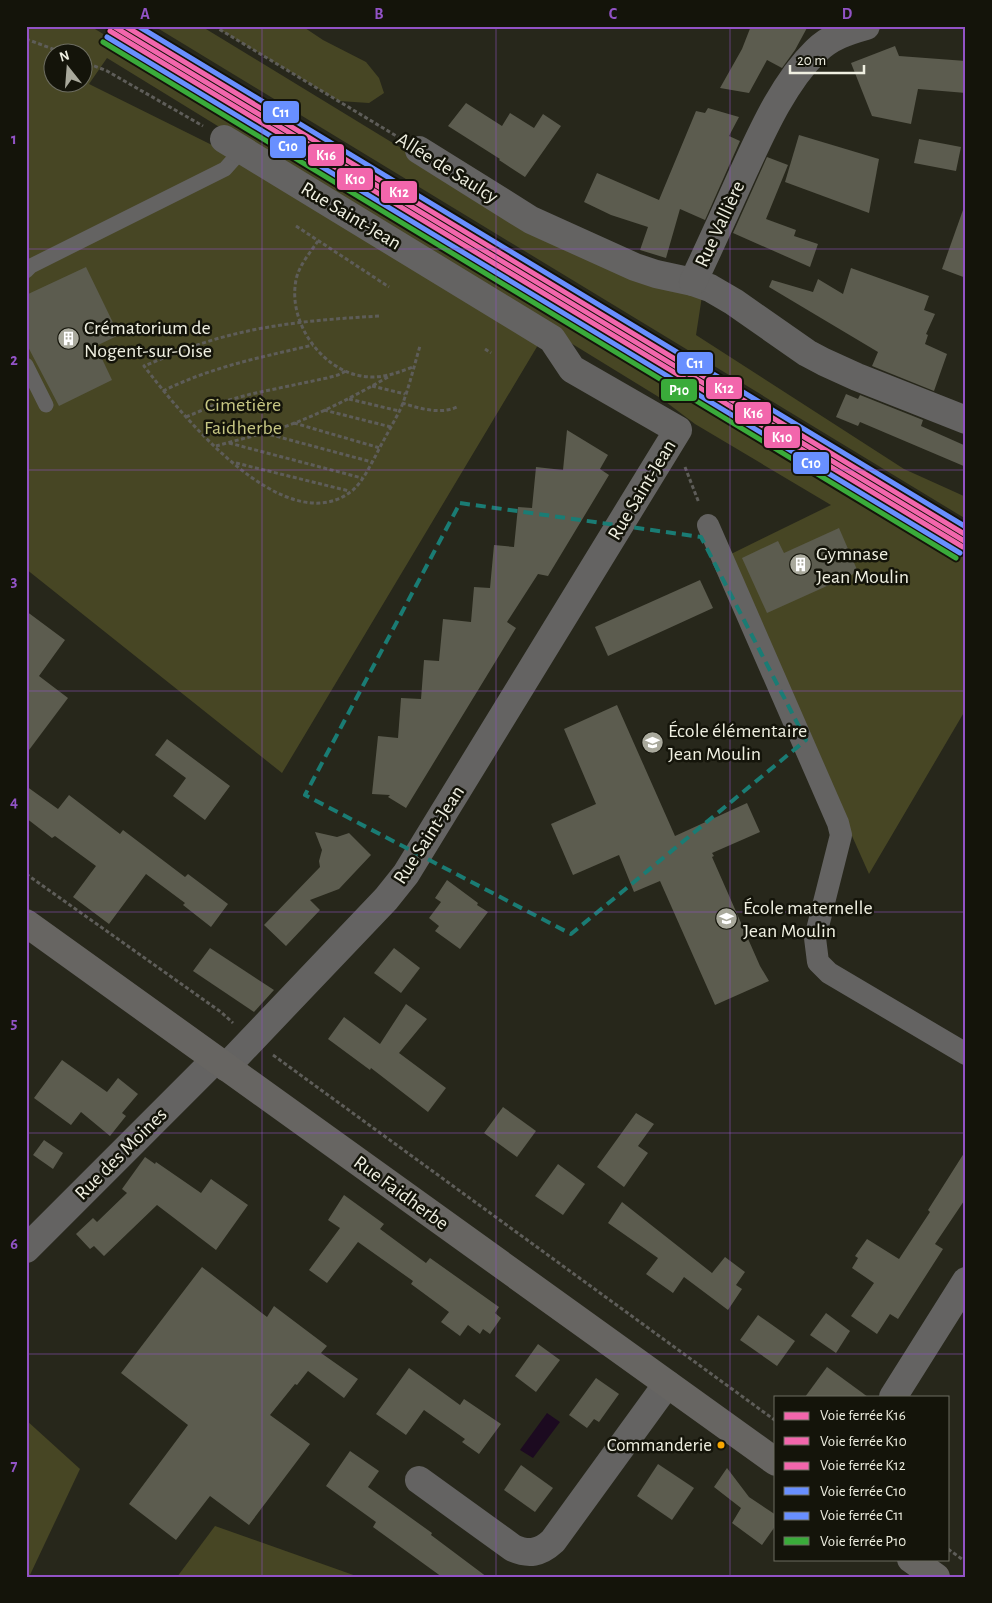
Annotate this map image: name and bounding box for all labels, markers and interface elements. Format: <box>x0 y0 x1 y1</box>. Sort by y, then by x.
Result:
text: A <box>140 6 150 22</box>
text: B <box>374 6 384 22</box>
text: C <box>609 6 618 22</box>
text: D <box>842 6 853 22</box>
north arrow <box>42 42 92 92</box>
scale bar <box>790 42 863 74</box>
text: N <box>58 48 71 65</box>
text: 20 m <box>797 53 826 68</box>
line badge: C11 <box>262 100 300 124</box>
text: C11 <box>272 106 290 120</box>
street label: Allée de Saulcy <box>393 129 502 207</box>
text: 1 <box>11 131 17 147</box>
line badge: C10 <box>269 135 307 159</box>
text: C10 <box>278 140 298 154</box>
line badge: K16 <box>307 143 345 167</box>
text: K16 <box>316 149 336 163</box>
line badge: K10 <box>336 167 374 191</box>
text: K10 <box>345 173 365 187</box>
street label: Rue Saint-Jean <box>297 178 405 254</box>
street label: Rue Vallière <box>691 178 749 270</box>
line badge: K12 <box>380 180 418 204</box>
text: K12 <box>389 186 409 200</box>
place label: Crématorium de Nogent-sur-Oise <box>84 318 212 361</box>
building icon: Crématorium de Nogent-sur-Oise <box>56 327 80 351</box>
line badge: C11 <box>676 351 714 375</box>
text: 2 <box>10 352 18 368</box>
text: C11 <box>686 357 704 371</box>
line badge: K12 <box>705 376 743 400</box>
line badge: P10 <box>660 378 698 402</box>
text: K12 <box>714 382 734 396</box>
text: P10 <box>669 384 689 398</box>
park label: Cimetière Faidherbe <box>204 395 282 438</box>
line badge: K16 <box>734 401 772 425</box>
text: K16 <box>743 407 763 421</box>
line badge: K10 <box>763 425 801 449</box>
text: K10 <box>772 431 792 445</box>
street label: Rue Saint-Jean <box>604 436 680 544</box>
line badge: C10 <box>792 451 830 475</box>
text: C10 <box>801 457 821 471</box>
place label: Gymnase Jean Moulin <box>816 544 909 587</box>
building icon: Gymnase Jean Moulin <box>788 553 812 577</box>
text: 3 <box>11 573 18 589</box>
place label: École élémentaire Jean Moulin <box>668 720 807 764</box>
school or university icon: École élémentaire Jean Moulin <box>640 731 664 755</box>
street label: Rue Saint-Jean <box>390 782 468 888</box>
text: 4 <box>10 794 18 810</box>
place label: École maternelle Jean Moulin <box>743 897 873 941</box>
school or university icon: École maternelle Jean Moulin <box>715 907 739 931</box>
text: 5 <box>11 1015 18 1031</box>
street label: Rue des Moines <box>71 1104 171 1204</box>
street label: Rue Faidherbe <box>350 1152 452 1234</box>
text: 6 <box>10 1236 18 1252</box>
legend <box>774 1396 950 1560</box>
text: Voie ferrée K16 <box>820 1408 906 1423</box>
text: Voie ferrée K10 <box>820 1434 907 1449</box>
place label: Commanderie <box>607 1436 712 1455</box>
marker: Commanderie <box>716 1440 726 1450</box>
text: 7 <box>11 1458 18 1474</box>
text: Voie ferrée K12 <box>820 1458 906 1473</box>
text: Voie ferrée C10 <box>820 1484 906 1499</box>
text: Voie ferrée C11 <box>820 1508 903 1523</box>
text: Voie ferrée P10 <box>820 1534 906 1549</box>

